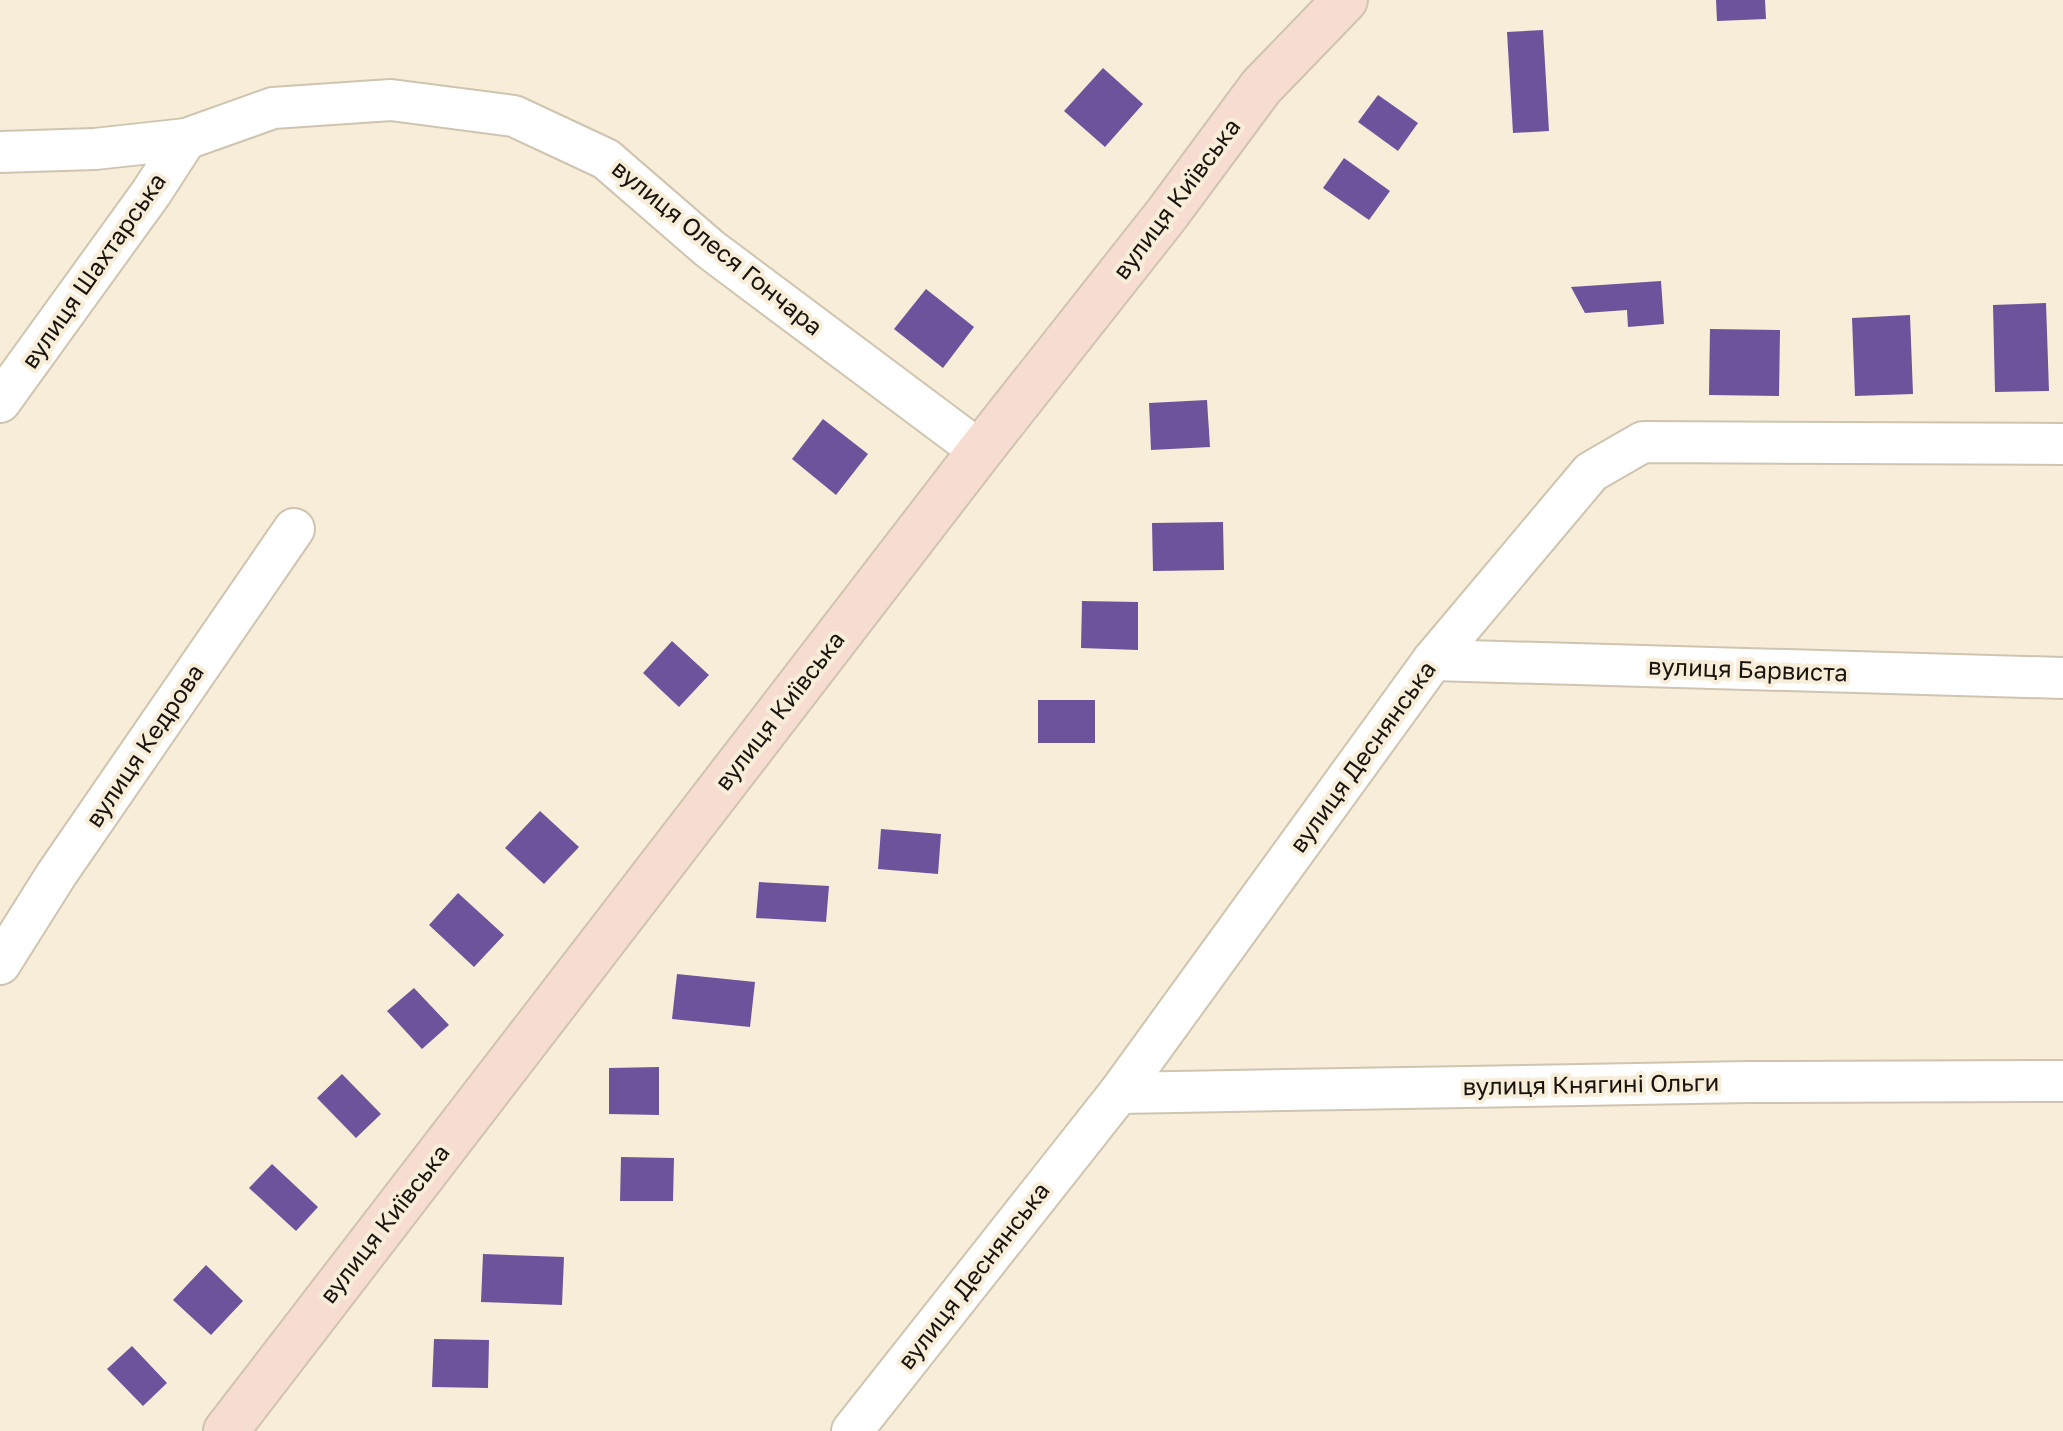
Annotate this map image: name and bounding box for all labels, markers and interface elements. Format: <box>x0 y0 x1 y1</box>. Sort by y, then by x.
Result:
street label: вулиця Київська <box>1106 112 1246 284</box>
street label: вулиця Олеся Гончара <box>607 153 829 341</box>
street label: вулиця Шахтарська <box>14 167 171 373</box>
street label: вулиця Київська <box>708 625 850 795</box>
street label: вулиця Барвиста <box>1648 651 1848 686</box>
street label: вулиця Деснянська <box>1283 655 1441 858</box>
street label: вулиця Кедрова <box>79 658 209 832</box>
street label: вулиця Княгині Ольги <box>1462 1067 1720 1100</box>
street label: вулиця Київська <box>313 1138 455 1308</box>
street label: вулиця Деснянська <box>891 1176 1055 1374</box>

